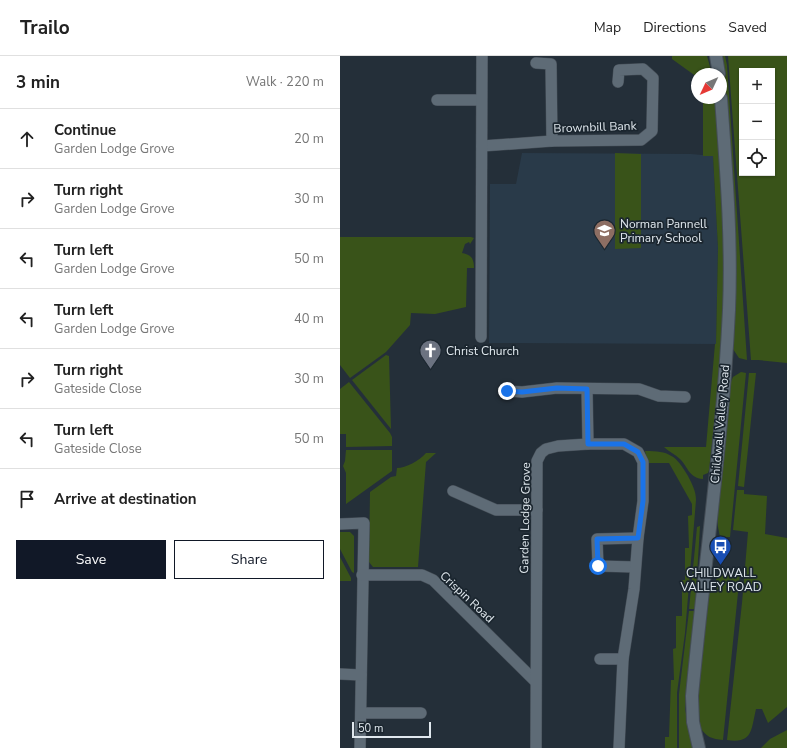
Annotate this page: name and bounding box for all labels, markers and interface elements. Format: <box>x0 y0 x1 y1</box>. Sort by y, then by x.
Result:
text: Trailo <box>20 15 70 41</box>
text: Map <box>594 18 621 37</box>
text: Directions <box>643 18 706 37</box>
text: Saved <box>728 18 767 37</box>
north arrow <box>691 68 727 104</box>
map controls <box>739 68 775 176</box>
button: + <box>739 68 775 104</box>
text: 3 min <box>16 71 60 94</box>
text: Walk · 220 m <box>246 73 324 91</box>
button: − <box>739 104 775 140</box>
street label: Brownbill Bank <box>553 118 638 136</box>
text: Continue <box>54 120 116 140</box>
icon: ahead <box>16 128 38 150</box>
text: 20 m <box>294 130 324 148</box>
text: Garden Lodge Grove <box>54 140 174 158</box>
button: locate <box>739 140 775 176</box>
text: Turn right <box>54 180 123 200</box>
icon: right <box>16 188 38 210</box>
text: 30 m <box>294 190 324 208</box>
text: Garden Lodge Grove <box>54 200 174 218</box>
place label: Norman Pannell Primary School <box>620 216 708 246</box>
school or university icon: Norman Pannell Primary School <box>591 218 617 251</box>
text: Turn left <box>54 240 113 260</box>
icon: left <box>16 248 38 270</box>
text: 50 m <box>294 250 324 268</box>
text: Garden Lodge Grove <box>54 260 174 278</box>
text: Turn left <box>54 300 113 320</box>
icon: left <box>16 308 38 330</box>
text: 40 m <box>294 310 324 328</box>
text: Garden Lodge Grove <box>54 320 174 338</box>
church icon: Christ Church <box>417 338 443 371</box>
place label: Christ Church <box>446 343 519 359</box>
text: Turn right <box>54 360 123 380</box>
street label: Childwall Valley Road <box>707 364 733 484</box>
icon: right <box>16 368 38 390</box>
text: 30 m <box>294 370 324 388</box>
text: Gateside Close <box>54 380 142 398</box>
route end <box>498 382 516 400</box>
text: Turn left <box>54 420 113 440</box>
icon: left <box>16 428 38 450</box>
text: 50 m <box>294 430 324 448</box>
text: Gateside Close <box>54 440 142 458</box>
street label: Garden Lodge Grove <box>516 462 534 574</box>
icon: arrive <box>16 488 38 510</box>
text: Arrive at destination <box>54 489 197 509</box>
bus stop icon: CHILDWALL VALLEY ROAD <box>708 533 734 566</box>
button: Save <box>16 540 166 579</box>
button: Share <box>174 540 324 579</box>
route start <box>589 557 607 575</box>
place label: CHILDWALL VALLEY ROAD <box>679 565 762 595</box>
street label: Crispin Road <box>436 568 498 626</box>
scale bar <box>352 720 431 739</box>
text: 50 m <box>358 721 383 736</box>

